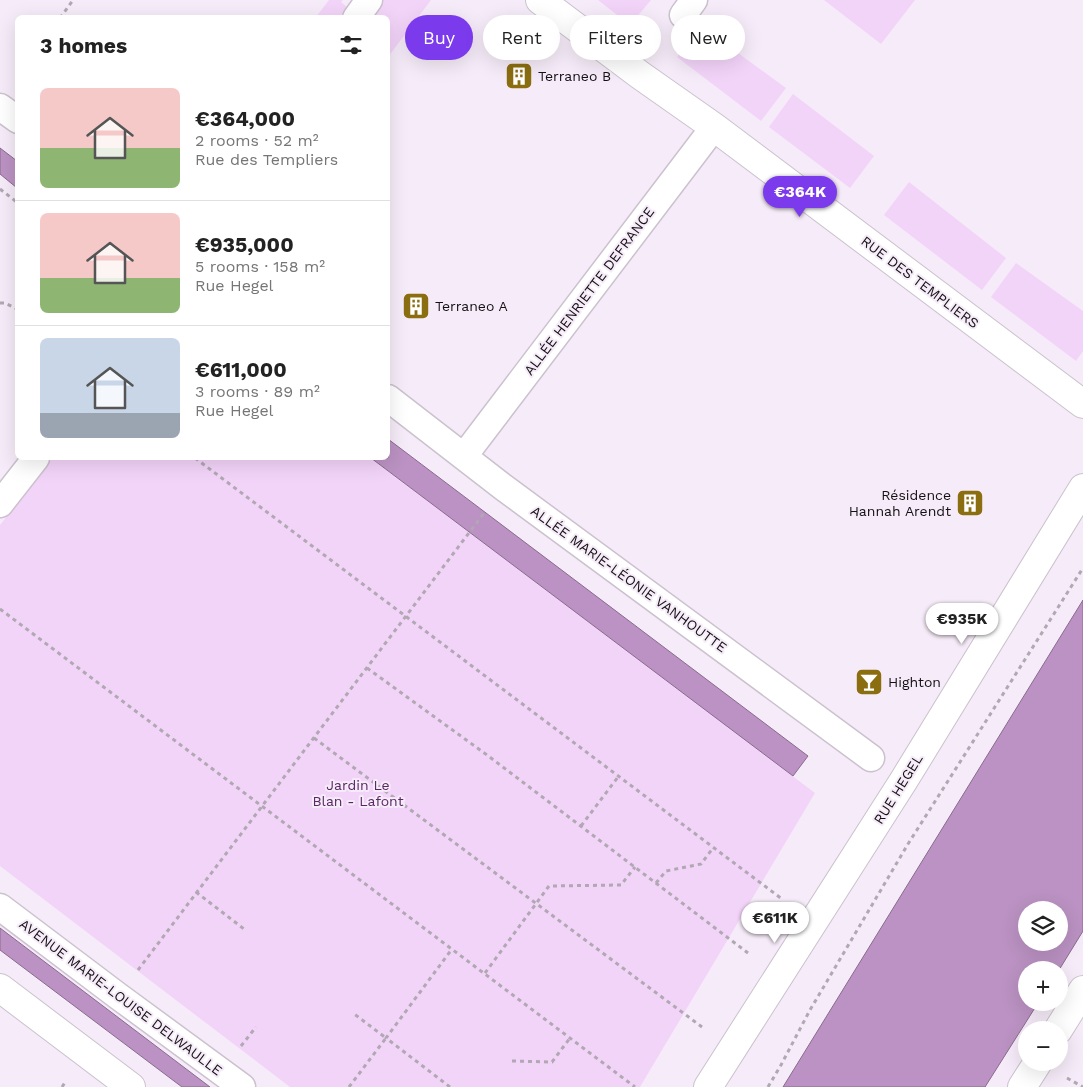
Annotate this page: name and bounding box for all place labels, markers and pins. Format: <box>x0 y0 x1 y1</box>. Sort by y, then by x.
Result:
building icon: Terraneo B <box>504 61 534 91</box>
place label: Terraneo B <box>538 68 611 84</box>
pin: €364K <box>765 176 835 218</box>
building icon: Terraneo A <box>401 291 431 321</box>
place label: Terraneo A <box>435 298 508 314</box>
place label: Résidence Hannah Arendt <box>849 487 951 519</box>
building icon: Résidence Hannah Arendt <box>955 488 985 518</box>
pin: €935K <box>927 602 997 645</box>
bar icon: Highton <box>854 667 884 697</box>
place label: Highton <box>888 674 941 690</box>
pin: €611K <box>740 902 810 944</box>

